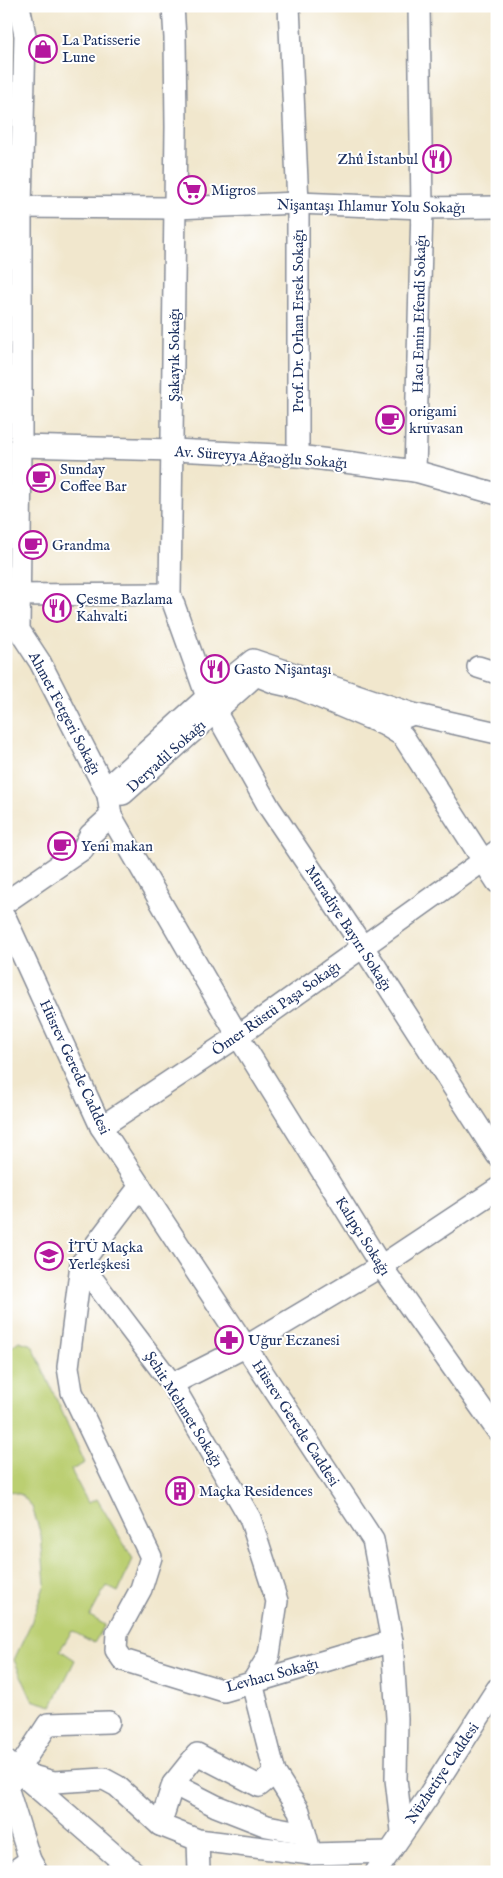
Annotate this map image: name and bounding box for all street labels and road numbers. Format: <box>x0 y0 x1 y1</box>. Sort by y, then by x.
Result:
street label: Nişantaşı Ihlamur Yolu Sokağı <box>277 195 465 218</box>
street label: Prof. Dr. Orhan Ersek Sokağı <box>289 229 308 413</box>
street label: Hacı Emin Efendi Sokağı <box>409 235 430 393</box>
street label: Şakayık Sokağı <box>165 308 184 402</box>
street label: Av. Süreyya Ağaoğlu Sokağı <box>173 442 348 473</box>
street label: Ahmet Fetgeri Sokağı <box>24 648 105 778</box>
street label: Deryadil Sokağı <box>123 716 210 797</box>
street label: Muradiye Bayırı Sokağı <box>301 862 396 995</box>
street label: Ömer Rüstü Paşa Sokağı <box>208 957 344 1060</box>
street label: Hüsrev Gerede Caddesi <box>35 997 114 1138</box>
street label: Kalıpçı Sokağı <box>331 1193 394 1279</box>
street label: Şehit Mehmet Sokağı <box>140 1348 227 1471</box>
street label: Hüsrev Gerede Caddesi <box>248 1357 344 1490</box>
street label: Levhacı Sokağı <box>224 1654 320 1697</box>
street label: Nüzhetiye Caddesi <box>402 1719 483 1827</box>

